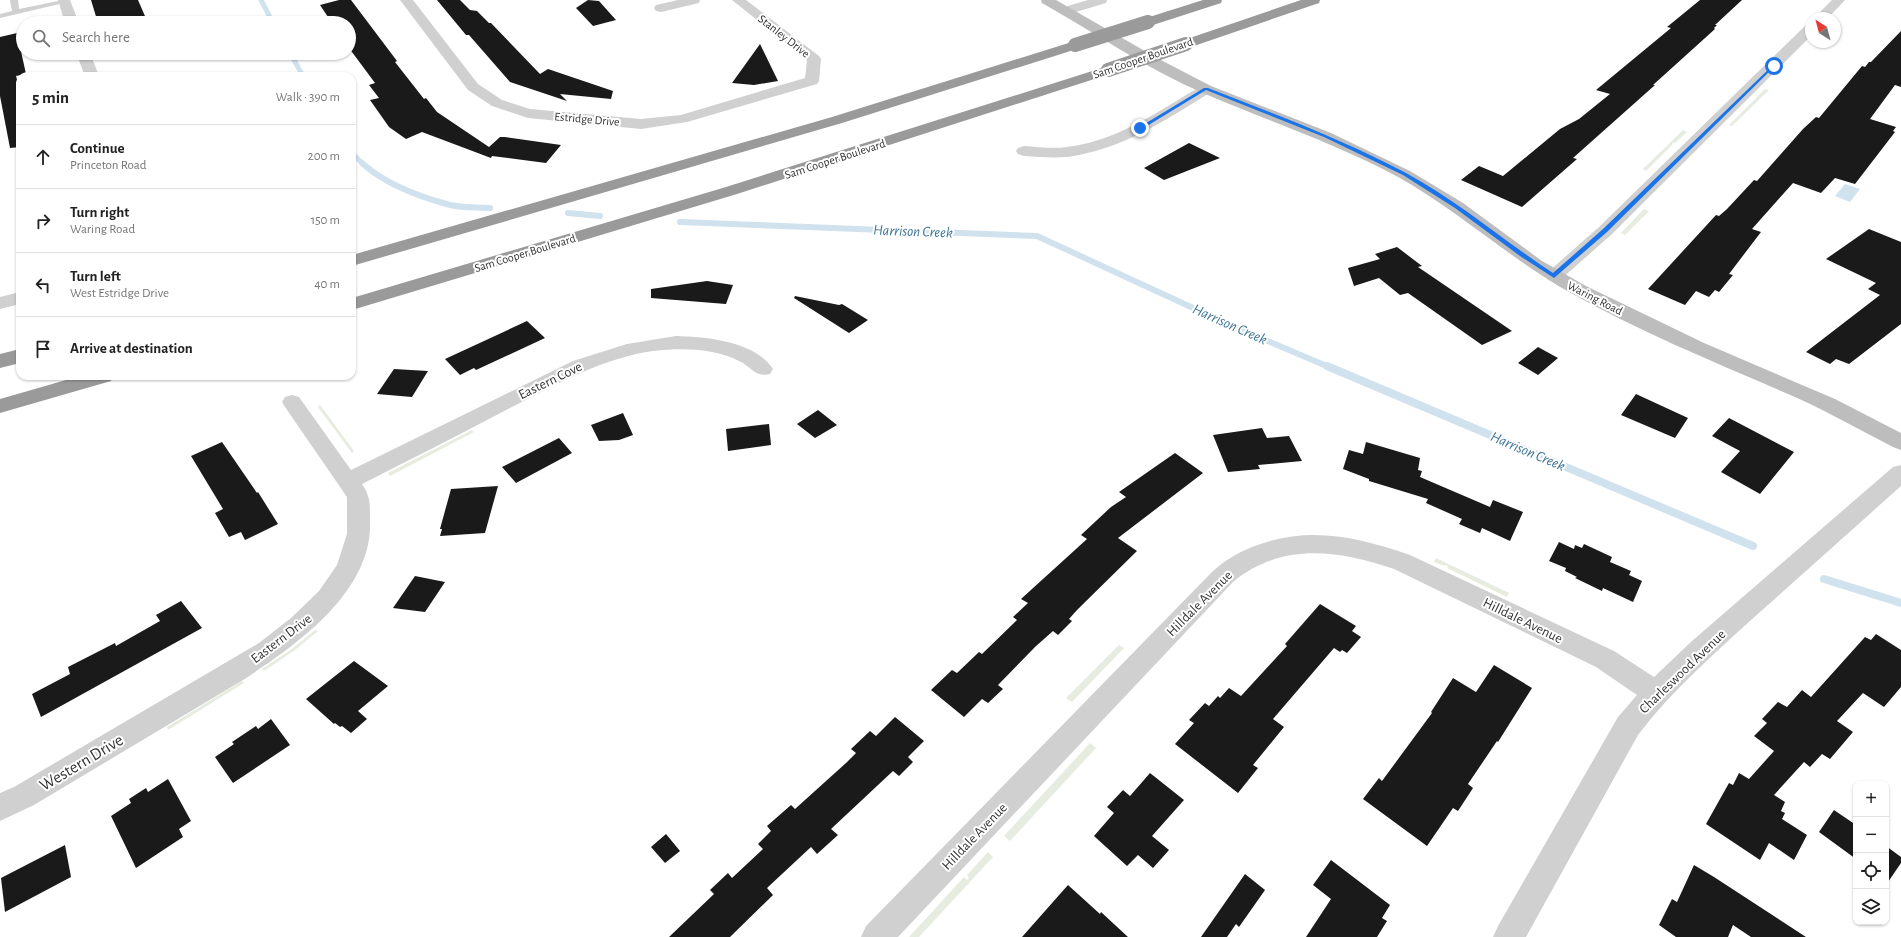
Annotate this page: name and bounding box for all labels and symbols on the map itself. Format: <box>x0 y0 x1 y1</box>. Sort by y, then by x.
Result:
street label: Stanley Drive <box>755 12 812 61</box>
north arrow <box>1805 12 1841 48</box>
street label: Sam Cooper Boulevard <box>1091 35 1195 81</box>
route start <box>1765 57 1783 75</box>
street label: Estridge Drive <box>554 110 620 128</box>
route end <box>1131 119 1149 137</box>
street label: Sam Cooper Boulevard <box>783 137 887 181</box>
water label: Harrison Creek <box>873 223 953 240</box>
street label: Sam Cooper Boulevard <box>473 232 577 274</box>
street label: Waring Road <box>1565 279 1625 317</box>
water label: Harrison Creek <box>1190 301 1269 348</box>
street label: Eastern Cove <box>516 360 584 402</box>
water label: Harrison Creek <box>1488 429 1567 474</box>
street label: Hilldale Avenue <box>1164 568 1235 639</box>
street label: Hilldale Avenue <box>1481 596 1565 646</box>
street label: Eastern Drive <box>249 612 315 666</box>
street label: Charleswood Avenue <box>1637 627 1729 716</box>
street label: Western Drive <box>37 731 126 794</box>
street label: Hilldale Avenue <box>940 801 1010 873</box>

